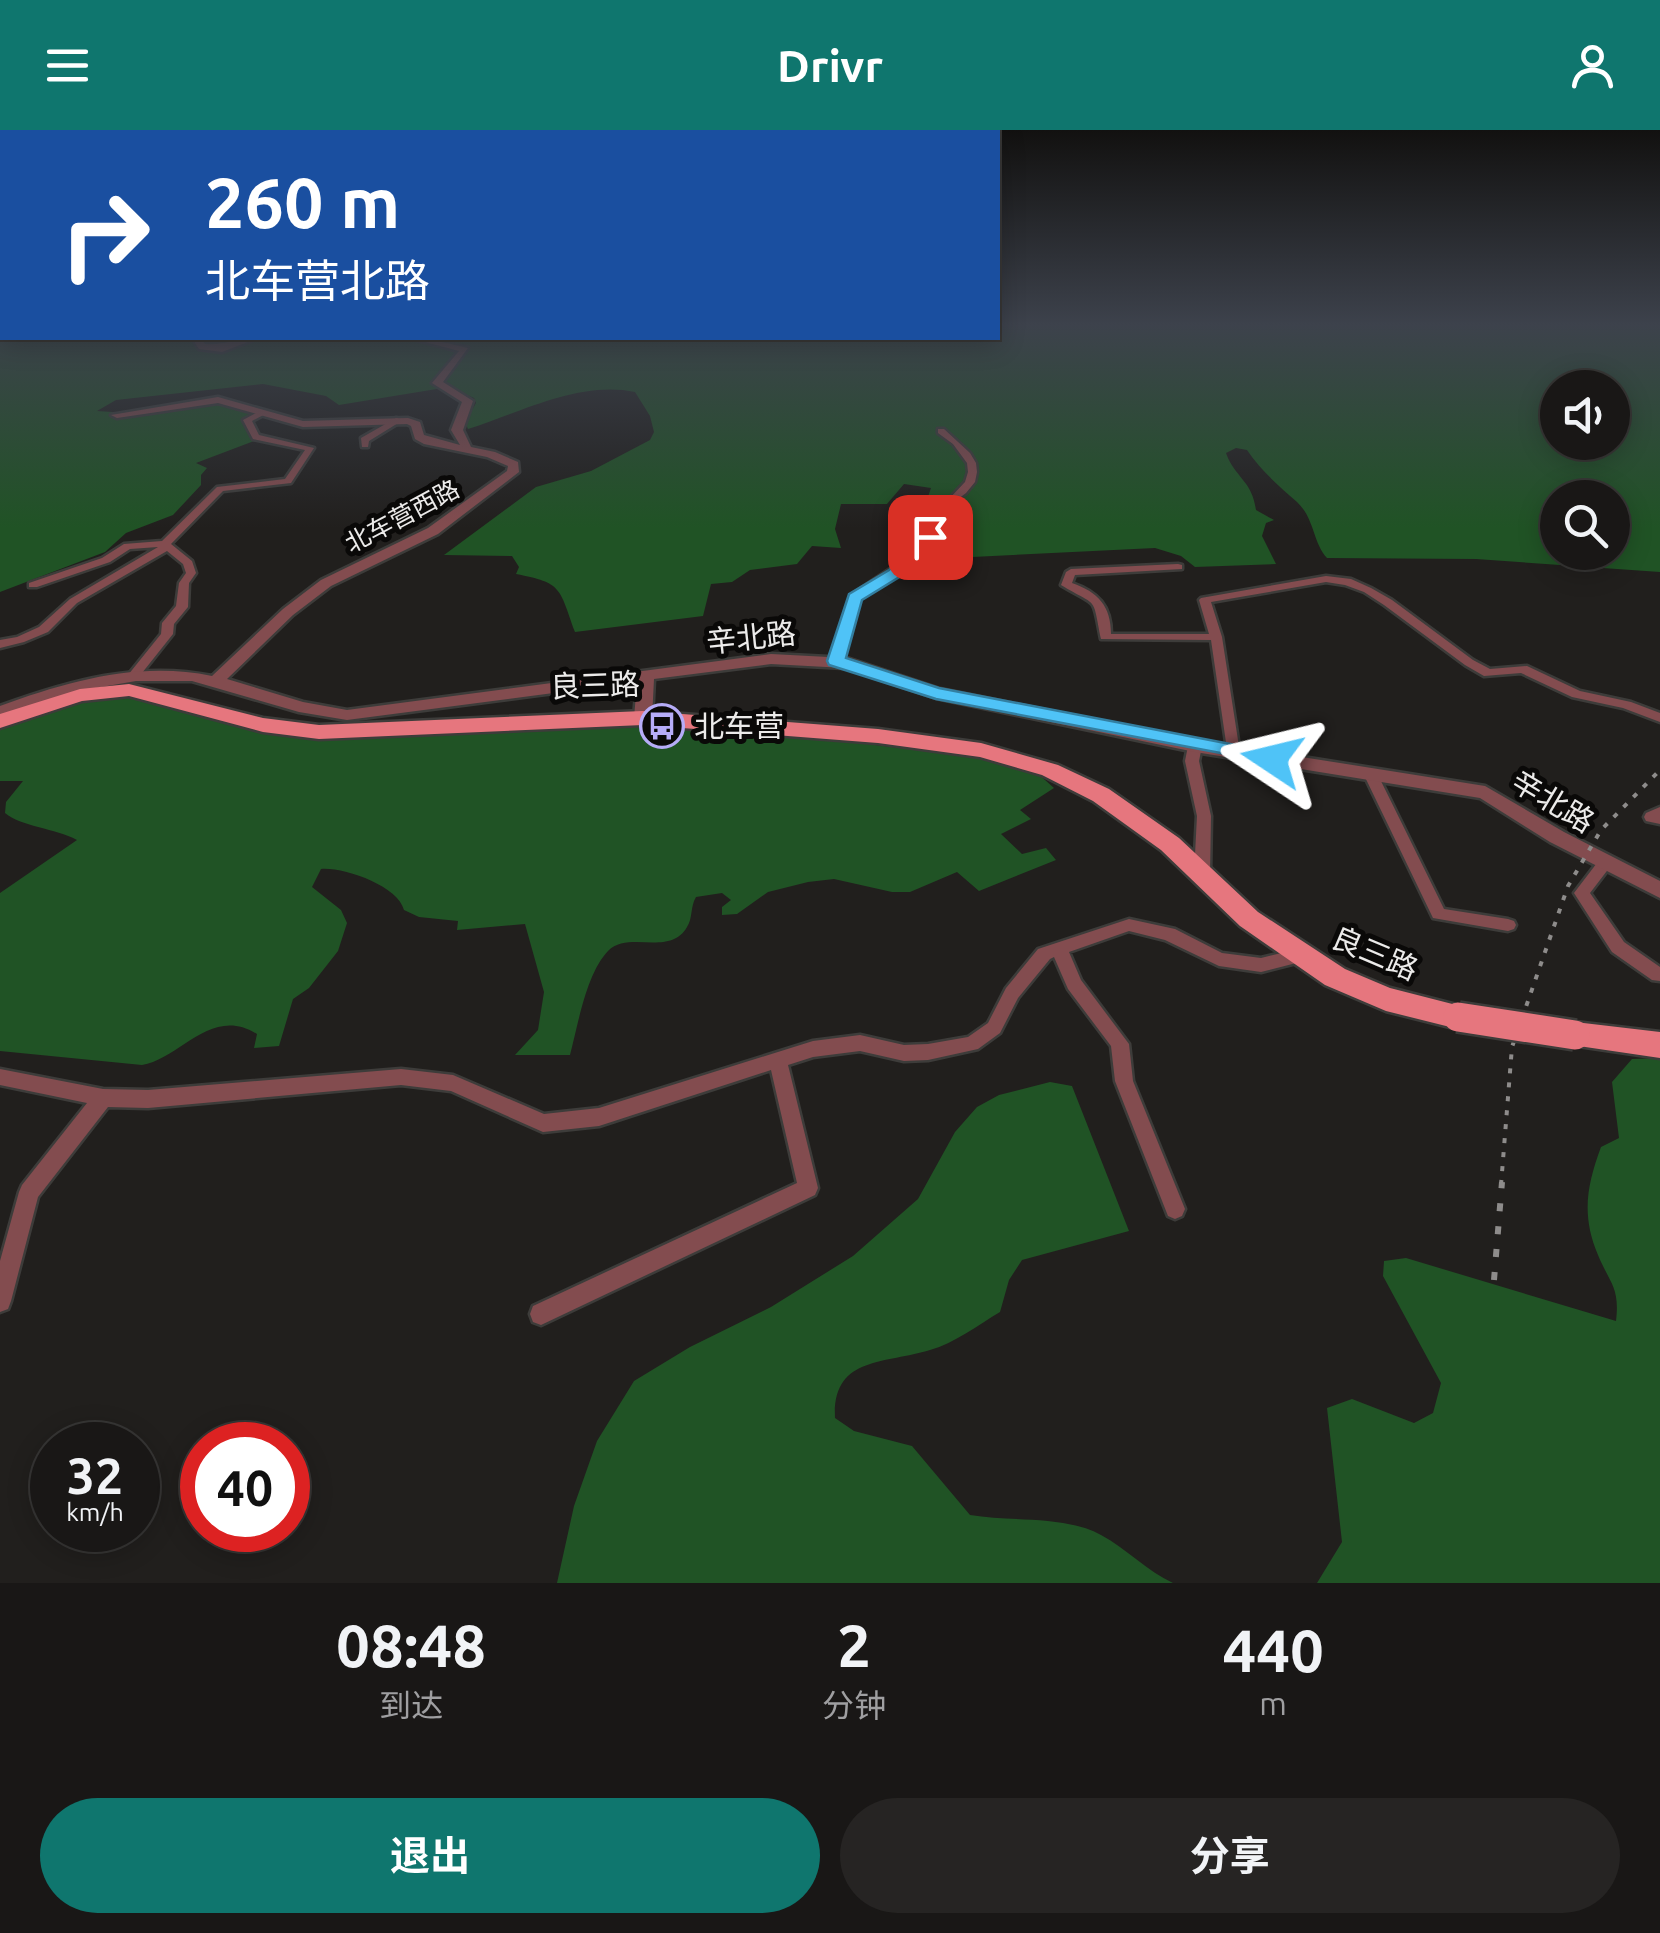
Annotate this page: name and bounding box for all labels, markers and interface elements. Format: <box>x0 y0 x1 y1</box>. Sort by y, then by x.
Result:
icon: menu <box>40 38 95 93</box>
icon: person <box>1565 38 1620 93</box>
text: Drivr <box>777 40 883 91</box>
text: 260 m <box>205 163 400 241</box>
icon: right <box>40 170 170 300</box>
text: 北车营北路 <box>205 255 430 306</box>
map controls <box>1540 370 1630 570</box>
button: sound <box>1540 370 1630 460</box>
street label: 北车营西路 <box>340 474 464 558</box>
button: search <box>1540 480 1630 570</box>
pin <box>888 495 973 580</box>
icon: arrive <box>903 510 958 565</box>
street label: 辛北路 <box>704 615 798 659</box>
street label: 良三路 <box>549 666 641 704</box>
bus stop icon: 北车营 <box>639 703 685 749</box>
position arrow <box>1220 707 1324 811</box>
place label: 北车营 <box>694 709 784 743</box>
street label: 辛北路 <box>1506 763 1600 839</box>
street label: 良三路 <box>1327 920 1423 986</box>
speed limit sign: 40 <box>180 1422 310 1552</box>
text: 32 <box>67 1447 123 1503</box>
text: km/h <box>66 1498 124 1526</box>
text: 08:48 <box>336 1611 486 1678</box>
text: 2 <box>837 1611 871 1678</box>
text: 440 <box>1222 1616 1324 1683</box>
text: m <box>1259 1685 1287 1721</box>
text: 到达 <box>379 1687 443 1723</box>
text: 分钟 <box>822 1687 886 1723</box>
button: 退出 <box>40 1798 820 1913</box>
button: 分享 <box>840 1798 1620 1913</box>

